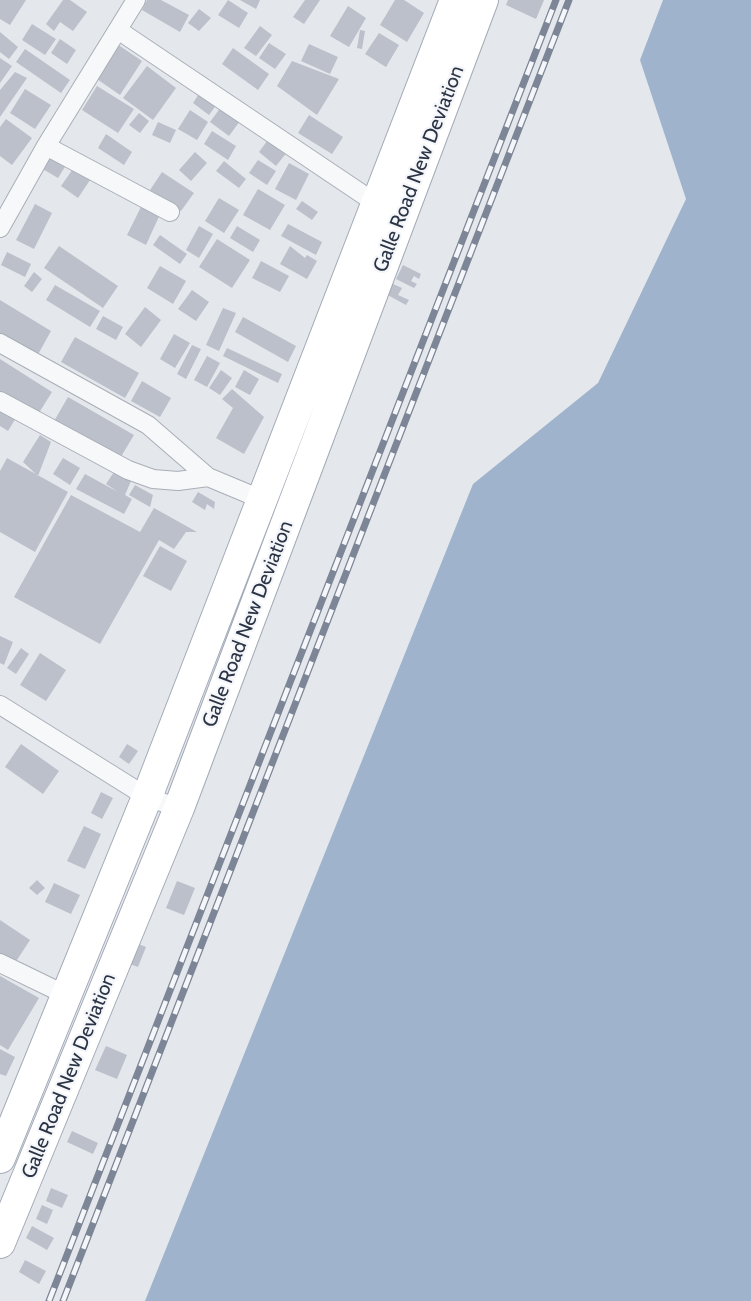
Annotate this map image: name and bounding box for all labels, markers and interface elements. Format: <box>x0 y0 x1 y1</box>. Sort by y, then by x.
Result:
street label: Galle Road New Deviation <box>369 62 469 276</box>
street label: Galle Road New Deviation <box>198 517 298 731</box>
street label: Galle Road New Deviation <box>17 970 121 1182</box>

